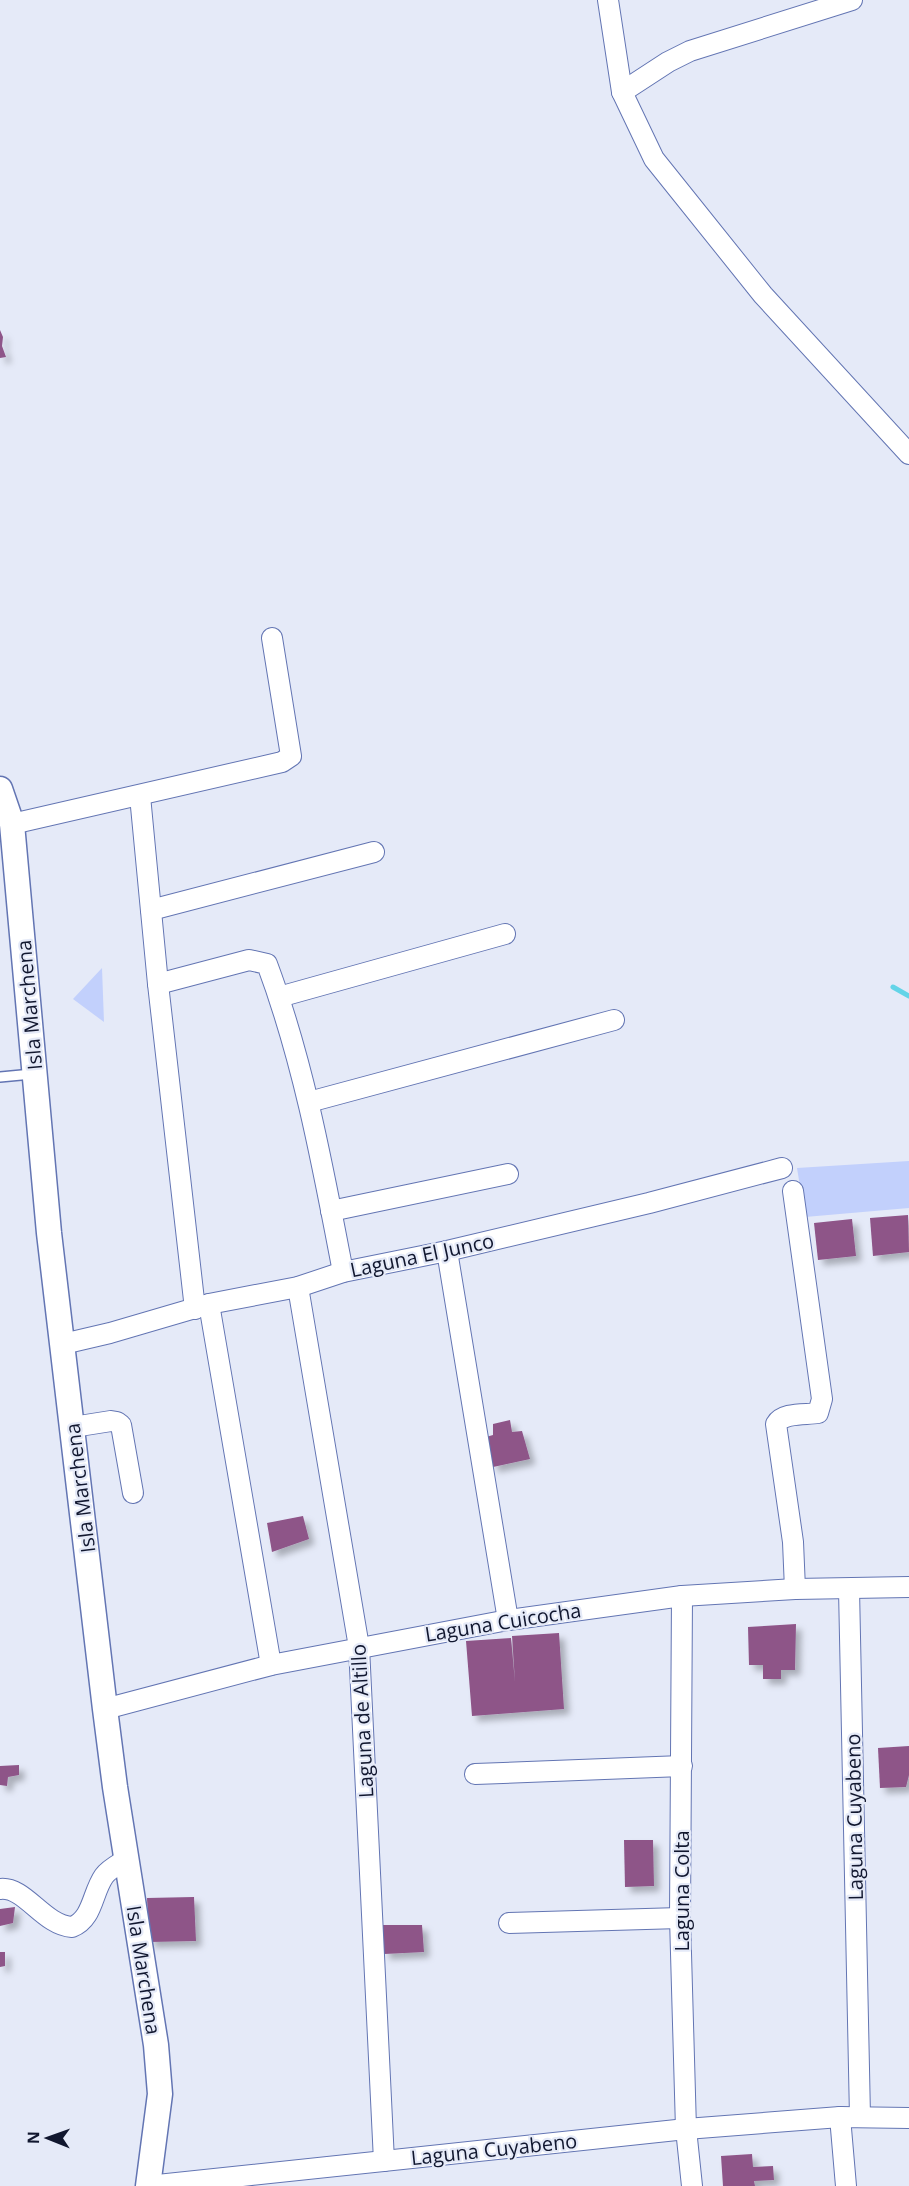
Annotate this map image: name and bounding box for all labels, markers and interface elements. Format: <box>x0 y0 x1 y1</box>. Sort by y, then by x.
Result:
street label: Isla Marchena <box>10 939 48 1071</box>
street label: Laguna El Junco <box>348 1227 496 1283</box>
street label: Isla Marchena <box>59 1422 101 1554</box>
street label: Laguna Cuicocha <box>423 1596 583 1648</box>
street label: Laguna de Altillo <box>344 1643 380 1799</box>
street label: Laguna Cuyabeno <box>839 1733 869 1901</box>
street label: Laguna Colta <box>668 1830 695 1952</box>
street label: Isla Marchena <box>120 1904 168 2036</box>
north arrow <box>18 2108 78 2168</box>
street label: Laguna Cuyabeno <box>410 2127 578 2171</box>
text: N <box>22 2131 44 2144</box>

